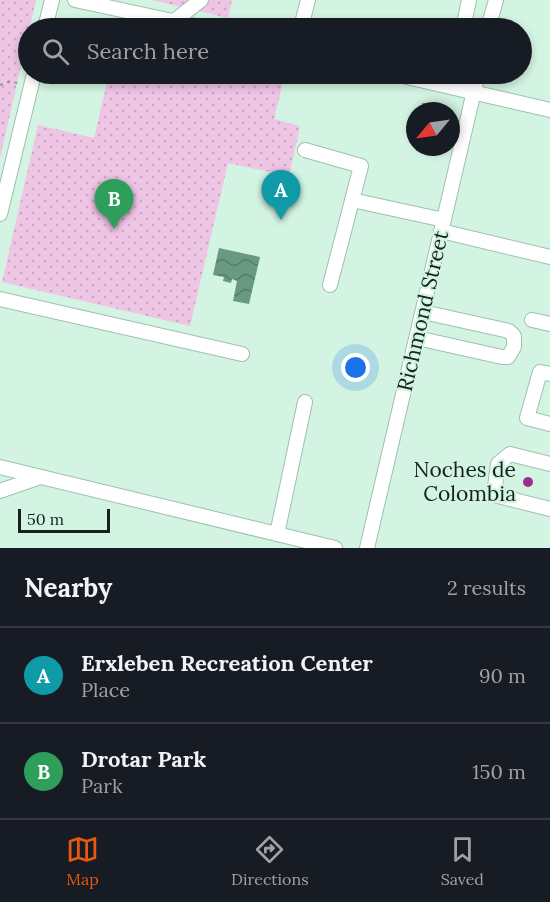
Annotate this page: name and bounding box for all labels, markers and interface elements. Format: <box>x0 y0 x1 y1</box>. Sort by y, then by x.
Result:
search box <box>18 18 532 84</box>
icon: search <box>39 35 72 68</box>
text: Search here <box>87 37 209 65</box>
north arrow <box>406 102 460 156</box>
pin: A <box>262 170 300 220</box>
pin: B <box>94 180 134 229</box>
street label: Richmond Street <box>391 227 454 394</box>
your location <box>341 353 370 382</box>
place label: Noches de Colombia <box>414 456 516 507</box>
marker: Noches de Colombia <box>521 475 535 489</box>
scale bar <box>18 506 110 534</box>
text: 50 m <box>27 509 64 529</box>
text: Nearby <box>24 571 112 604</box>
text: 2 results <box>447 575 526 600</box>
text: Erxleben Recreation Center <box>81 649 373 677</box>
text: A <box>37 663 50 688</box>
text: 90 m <box>479 663 526 688</box>
text: Place <box>81 677 130 702</box>
text: Drotar Park <box>81 745 206 773</box>
text: B <box>37 759 50 784</box>
text: 150 m <box>472 759 526 784</box>
text: Park <box>81 773 123 798</box>
tab: Map <box>66 833 99 889</box>
tab: Directions <box>231 833 309 889</box>
tab: Saved <box>441 833 484 889</box>

